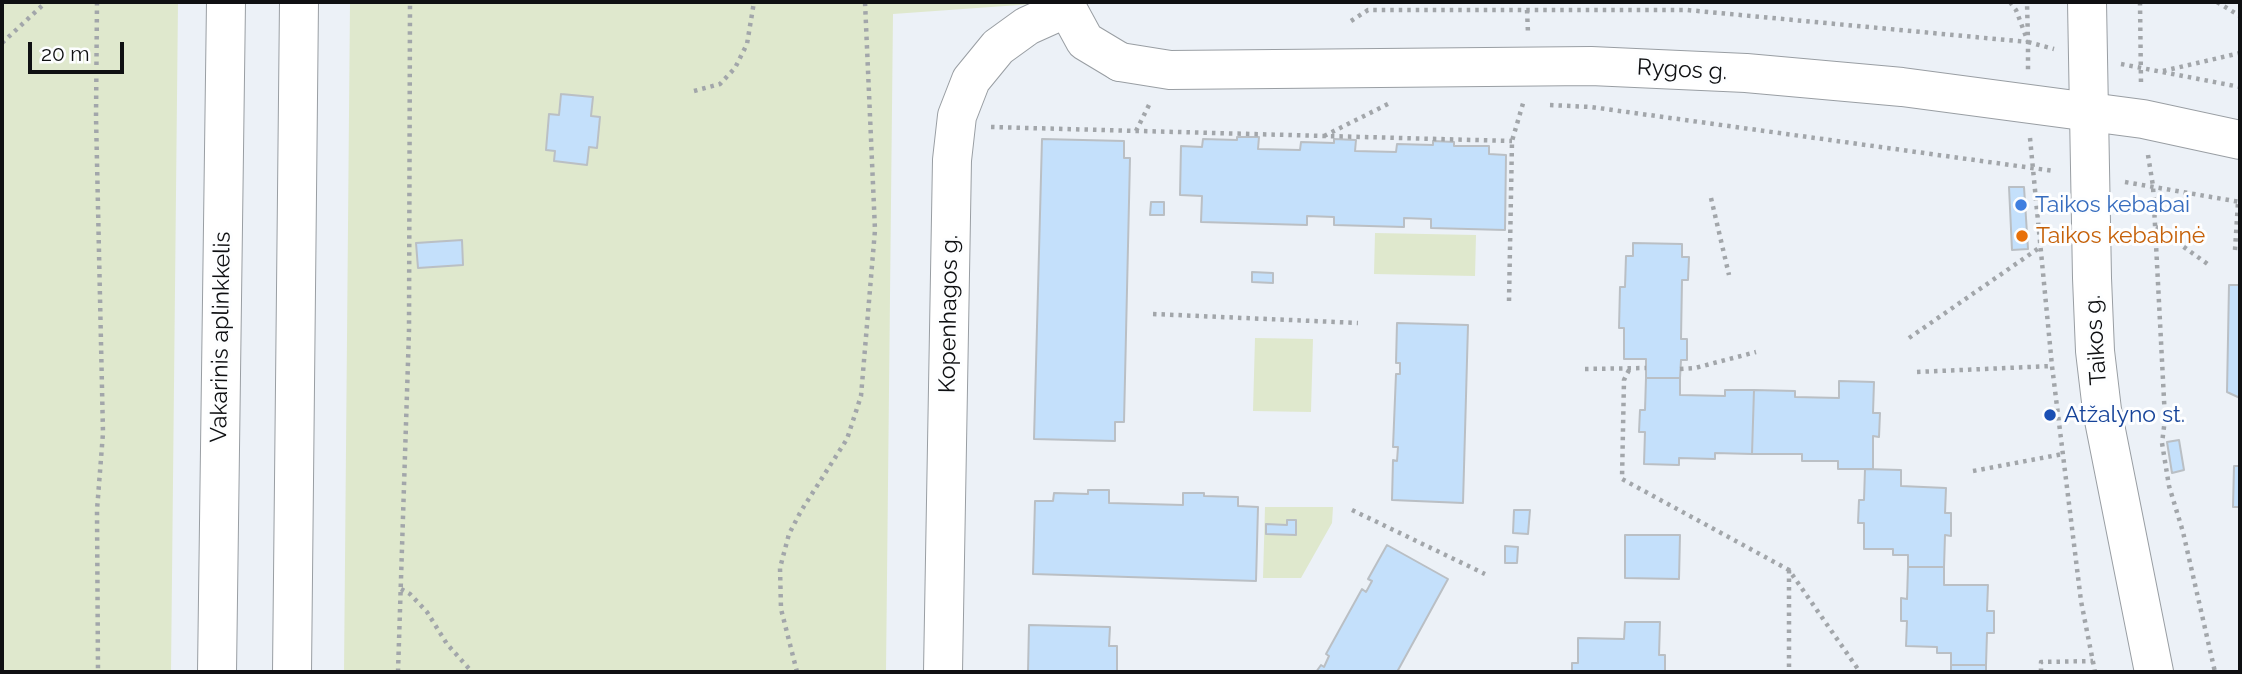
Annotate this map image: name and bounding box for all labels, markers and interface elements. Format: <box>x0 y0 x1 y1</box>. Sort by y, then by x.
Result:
scale bar <box>32 28 128 72</box>
text: 20 m <box>41 41 89 66</box>
street label: Rygos g. <box>1636 54 1728 86</box>
place label: Taikos kebabai <box>2035 191 2190 219</box>
marker: Taikos kebabai <box>2013 197 2029 213</box>
place label: Taikos kebabinė <box>2036 222 2205 250</box>
marker: Taikos kebabinė <box>2014 228 2030 244</box>
street label: Vakarinis aplinkkelis <box>205 231 237 443</box>
street label: Kopenhagos g. <box>934 235 964 393</box>
street label: Taikos g. <box>2079 294 2113 386</box>
place label: Atžalyno st. <box>2064 401 2185 429</box>
marker: Atžalyno st. <box>2042 407 2058 423</box>

